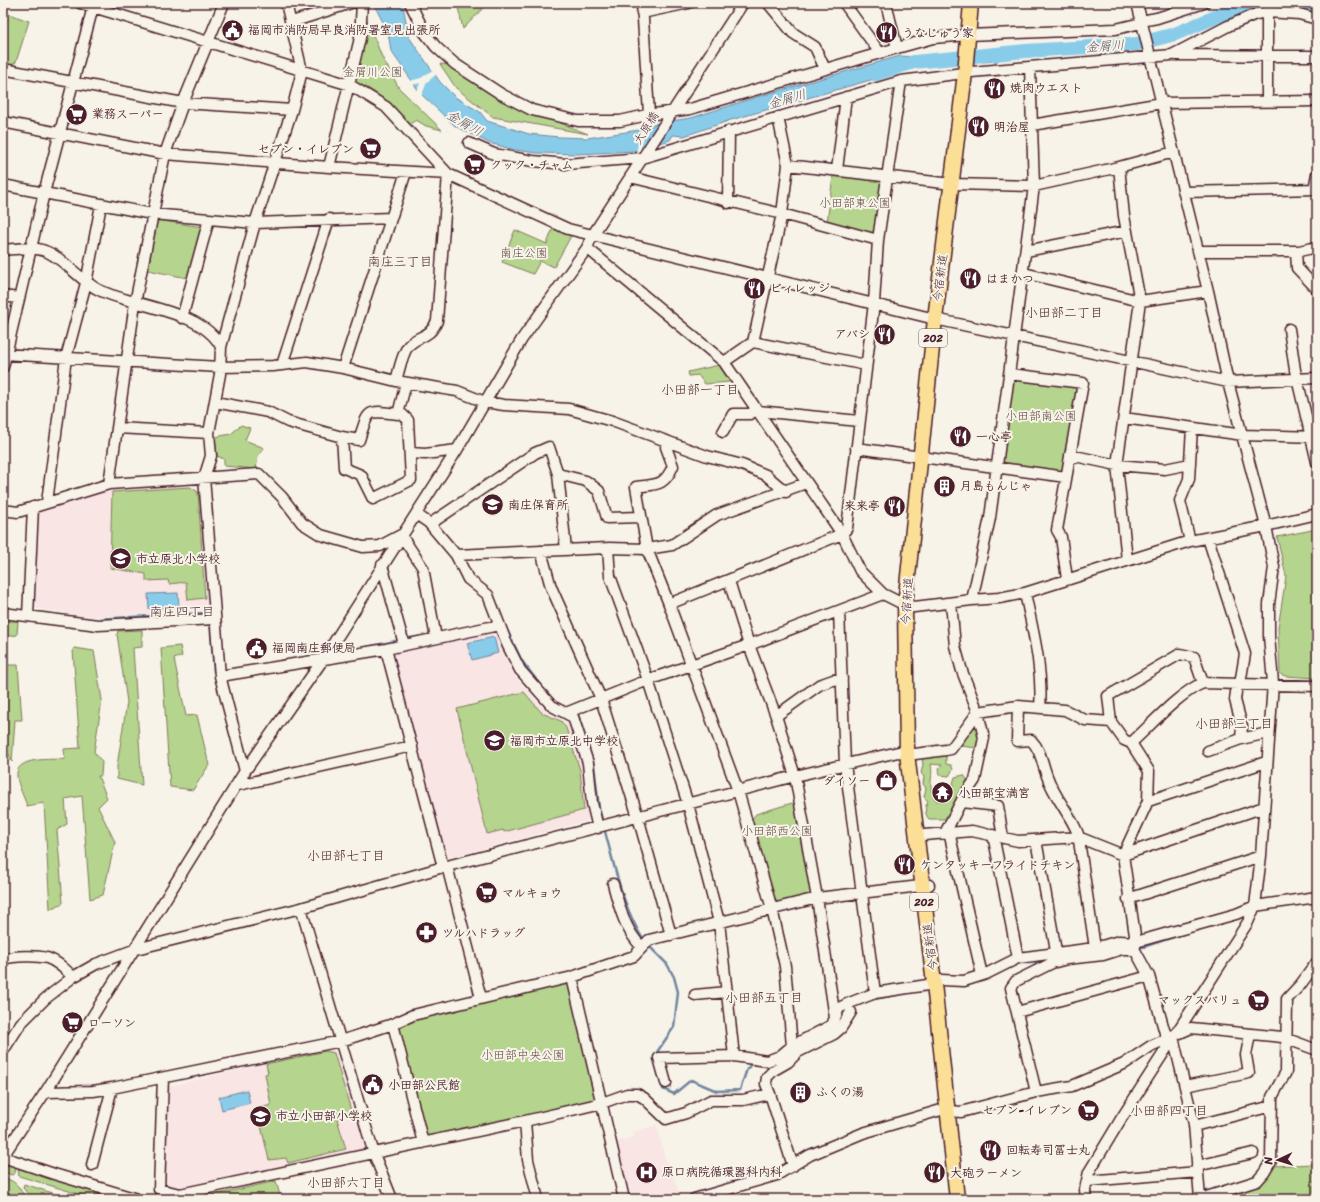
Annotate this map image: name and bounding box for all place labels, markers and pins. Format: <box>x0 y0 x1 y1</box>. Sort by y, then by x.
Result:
public building icon: 福岡市消防局早良消防署室見出張所 <box>219 17 245 43</box>
place label: 福岡市消防局早良消防署室見出張所 <box>248 19 441 41</box>
restaurant icon: うなじゅう家 <box>873 20 899 46</box>
place label: うなじゅう家 <box>902 22 974 44</box>
restaurant icon: 焼肉ウエスト <box>982 75 1008 101</box>
place label: 焼肉ウエスト <box>1010 77 1083 99</box>
supermarket icon: 業務スーパー <box>64 101 90 127</box>
place label: 業務スーパー <box>92 103 164 125</box>
restaurant icon: 明治屋 <box>965 114 991 140</box>
place label: 明治屋 <box>994 116 1030 138</box>
supermarket icon: セブン・イレブン <box>357 136 383 162</box>
place label: セブン・イレブン <box>258 138 354 160</box>
supermarket icon: クック・チャム <box>462 152 488 178</box>
place label: クック・チャム <box>490 154 574 176</box>
restaurant icon: はまかつ <box>957 266 983 292</box>
place label: はまかつ <box>986 268 1034 290</box>
restaurant icon: ビィレッジ <box>741 275 767 301</box>
place label: ビィレッジ <box>770 277 830 299</box>
restaurant icon: アバシ <box>872 321 898 347</box>
place label: アバシ <box>835 323 870 345</box>
restaurant icon: 一心亭 <box>947 424 973 450</box>
place label: 一心亭 <box>976 426 1012 448</box>
building icon: 月島もんじゃ <box>931 473 957 499</box>
place label: 月島もんじゃ <box>960 475 1032 497</box>
school or university icon: 南庄保育所 <box>479 492 505 518</box>
restaurant icon: 来来亭 <box>882 493 908 519</box>
place label: 南庄保育所 <box>508 494 569 516</box>
place label: 来来亭 <box>844 495 880 517</box>
school or university icon: 市立原北小学校 <box>108 546 134 572</box>
place label: 市立原北小学校 <box>136 548 220 570</box>
public building icon: 福岡南庄郵便局 <box>244 635 270 661</box>
place label: 福岡南庄郵便局 <box>272 637 356 659</box>
school or university icon: 福岡市立原北中学校 <box>481 728 507 754</box>
place label: 福岡市立原北中学校 <box>510 730 618 752</box>
shop icon: ダイソー <box>873 768 899 794</box>
place label: ダイソー <box>823 770 870 792</box>
temple icon: 小田部宝満宮 <box>929 780 955 806</box>
place label: 小田部宝満宮 <box>958 782 1030 804</box>
restaurant icon: ケンタッキーフライドチキン <box>892 852 918 878</box>
place label: ケンタッキーフライドチキン <box>920 854 1075 876</box>
supermarket icon: マルキョウ <box>474 880 500 906</box>
place label: マルキョウ <box>502 882 562 904</box>
pharmacy icon: ツルハドラッグ <box>414 920 440 946</box>
place label: ツルハドラッグ <box>442 922 525 944</box>
supermarket icon: マックスバリュ <box>1245 987 1271 1013</box>
place label: マックスバリュ <box>1158 989 1242 1011</box>
supermarket icon: ローソン <box>60 1010 86 1036</box>
place label: ローソン <box>88 1012 136 1034</box>
public building icon: 小田部公民館 <box>359 1072 385 1098</box>
place label: 小田部公民館 <box>388 1074 460 1096</box>
building icon: ふくの湯 <box>787 1079 813 1105</box>
place label: ふくの湯 <box>816 1081 864 1103</box>
supermarket icon: セブン-イレブン <box>1075 1097 1101 1123</box>
place label: セブン-イレブン <box>982 1099 1072 1121</box>
school or university icon: 市立小田部小学校 <box>248 1103 274 1129</box>
place label: 市立小田部小学校 <box>276 1105 372 1127</box>
restaurant icon: 回転寿司冨士丸 <box>977 1137 1003 1163</box>
place label: 回転寿司冨士丸 <box>1006 1139 1090 1161</box>
hospital icon: 原口病院循環器科内科 <box>633 1159 659 1185</box>
restaurant icon: 大砲ラーメン <box>921 1160 947 1186</box>
place label: 原口病院循環器科内科 <box>662 1161 782 1183</box>
place label: 大砲ラーメン <box>950 1162 1022 1184</box>

